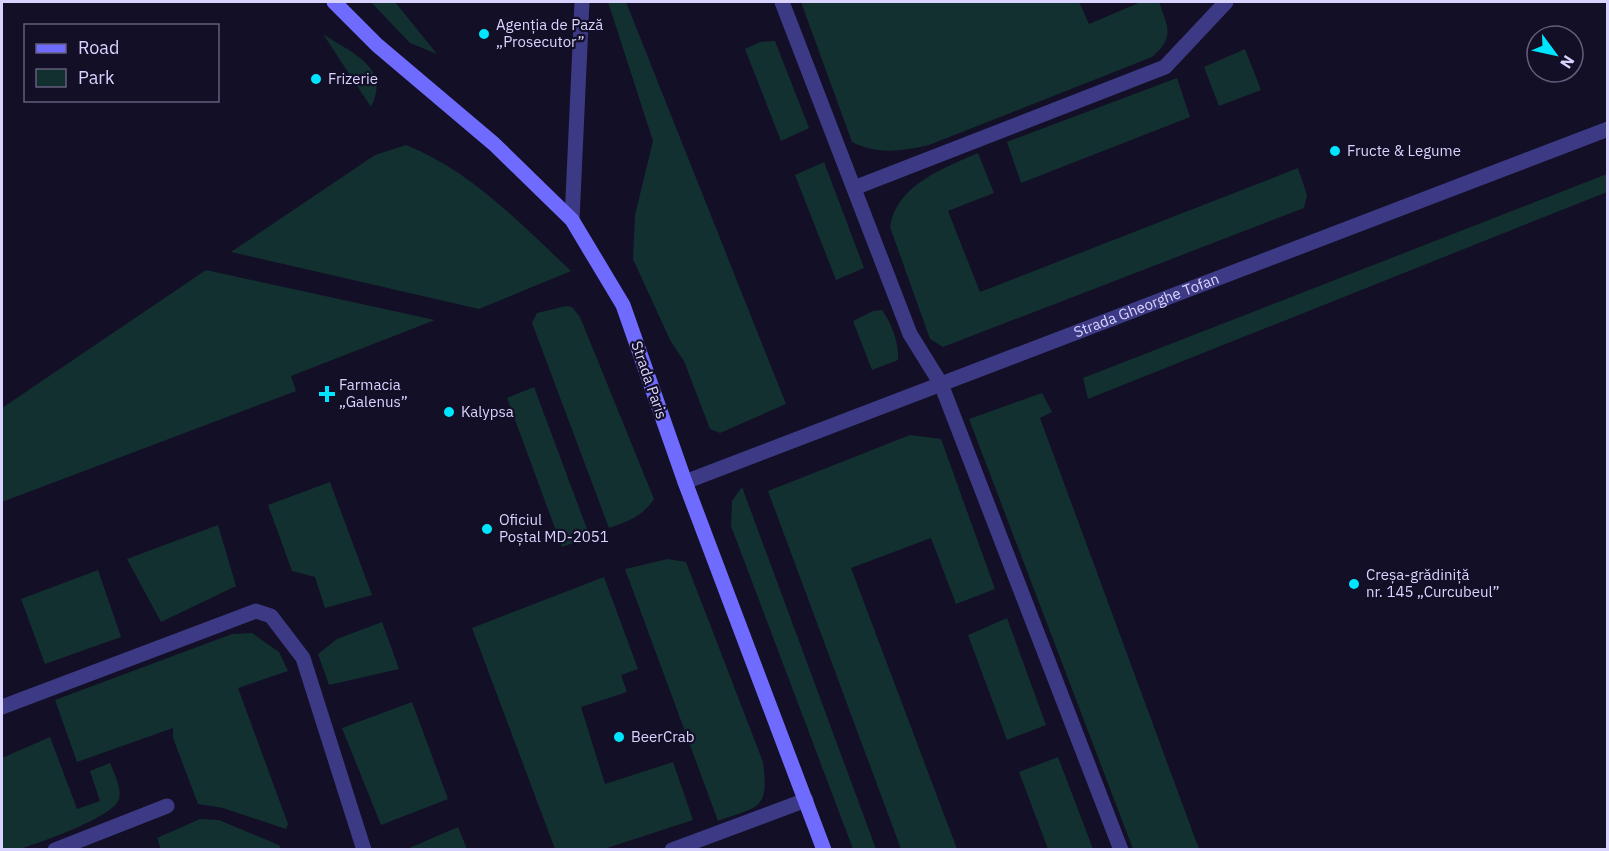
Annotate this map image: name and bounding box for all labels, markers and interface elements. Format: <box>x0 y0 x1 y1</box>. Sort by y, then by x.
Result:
place label: Agenția de Pază „Prosecutor” <box>496 15 603 51</box>
legend <box>24 24 219 102</box>
north arrow <box>1525 24 1585 84</box>
marker: Agenția de Pază „Prosecutor” <box>477 27 491 41</box>
text: Road <box>78 36 119 59</box>
text: N <box>1556 52 1579 72</box>
text: Park <box>78 66 115 89</box>
place label: Frizerie <box>328 69 378 88</box>
marker: Frizerie <box>309 72 323 86</box>
place label: Fructe & Legume <box>1347 141 1461 160</box>
marker: Fructe & Legume <box>1328 144 1342 158</box>
street label: Strada Gheorghe Tofan <box>1071 269 1222 341</box>
street label: Strada Paris <box>627 338 672 421</box>
place label: Farmacia „Galenus” <box>339 375 408 411</box>
marker: Farmacia „Galenus” <box>320 387 334 401</box>
place label: Kalypsa <box>461 402 514 421</box>
marker: Kalypsa <box>442 405 456 419</box>
place label: Oficiul Poștal MD-2051 <box>499 510 609 546</box>
marker: Oficiul Poștal MD-2051 <box>480 522 494 536</box>
place label: Creșa-grădiniță nr. 145 „Curcubeul” <box>1366 565 1500 601</box>
marker: Creșa-grădiniță nr. 145 „Curcubeul” <box>1347 577 1361 591</box>
place label: BeerCrab <box>631 727 694 746</box>
marker: BeerCrab <box>612 730 626 744</box>

